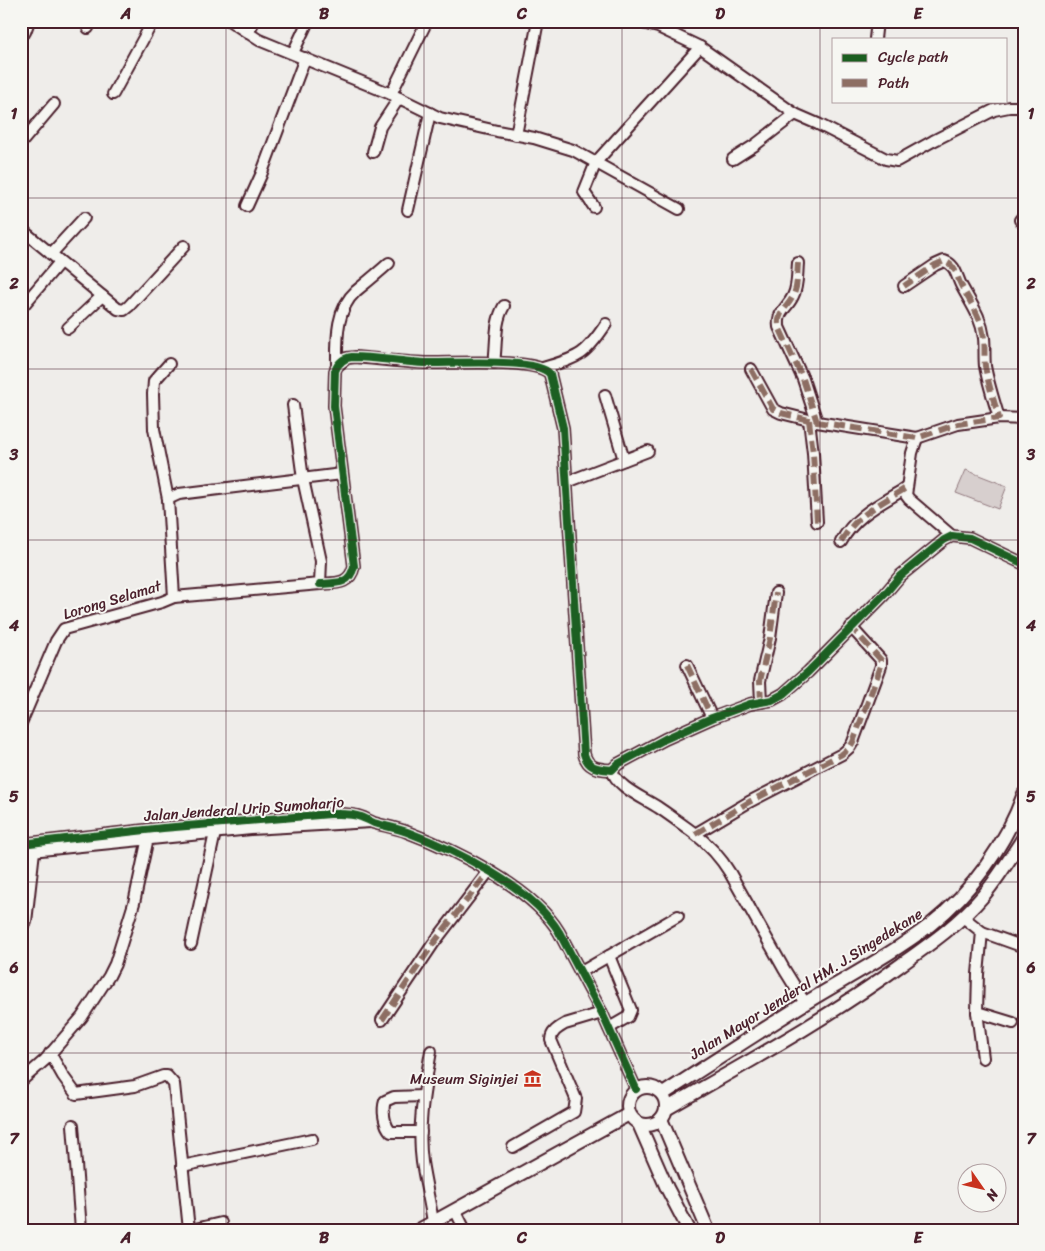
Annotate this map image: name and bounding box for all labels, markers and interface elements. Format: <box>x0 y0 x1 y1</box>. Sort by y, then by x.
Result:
text: A <box>120 0 131 28</box>
text: B <box>319 0 330 28</box>
text: C <box>516 0 528 28</box>
text: D <box>715 0 725 28</box>
text: E <box>914 0 924 28</box>
legend <box>832 38 1008 102</box>
text: Cycle path <box>878 44 949 70</box>
text: Path <box>878 70 909 96</box>
text: 1 <box>11 99 18 128</box>
text: 1 <box>1028 99 1035 128</box>
text: 2 <box>8 269 19 298</box>
text: 2 <box>1025 269 1036 298</box>
text: 3 <box>9 440 19 469</box>
text: 3 <box>1026 440 1036 469</box>
street label: Lorong Selamat <box>60 572 165 627</box>
text: 4 <box>8 611 19 640</box>
text: 4 <box>1025 611 1036 640</box>
text: 5 <box>9 782 19 811</box>
text: 5 <box>1026 782 1036 811</box>
street label: Jalan Jenderal Urip Sumoharjo <box>142 789 345 829</box>
street label: Jalan Mayor Jenderal HM. J.Singedekane <box>683 901 928 1067</box>
text: 6 <box>8 953 19 982</box>
text: 6 <box>1025 953 1036 982</box>
place label: Museum Siginjei <box>410 1066 519 1092</box>
museum icon: Museum Siginjei <box>522 1069 542 1089</box>
text: 7 <box>9 1124 20 1153</box>
text: 7 <box>1026 1124 1037 1153</box>
north arrow <box>958 1164 1008 1214</box>
text: N <box>979 1183 1006 1206</box>
text: A <box>120 1223 131 1251</box>
text: B <box>319 1223 330 1251</box>
text: C <box>516 1223 528 1251</box>
text: D <box>715 1223 725 1251</box>
text: E <box>914 1223 924 1251</box>

